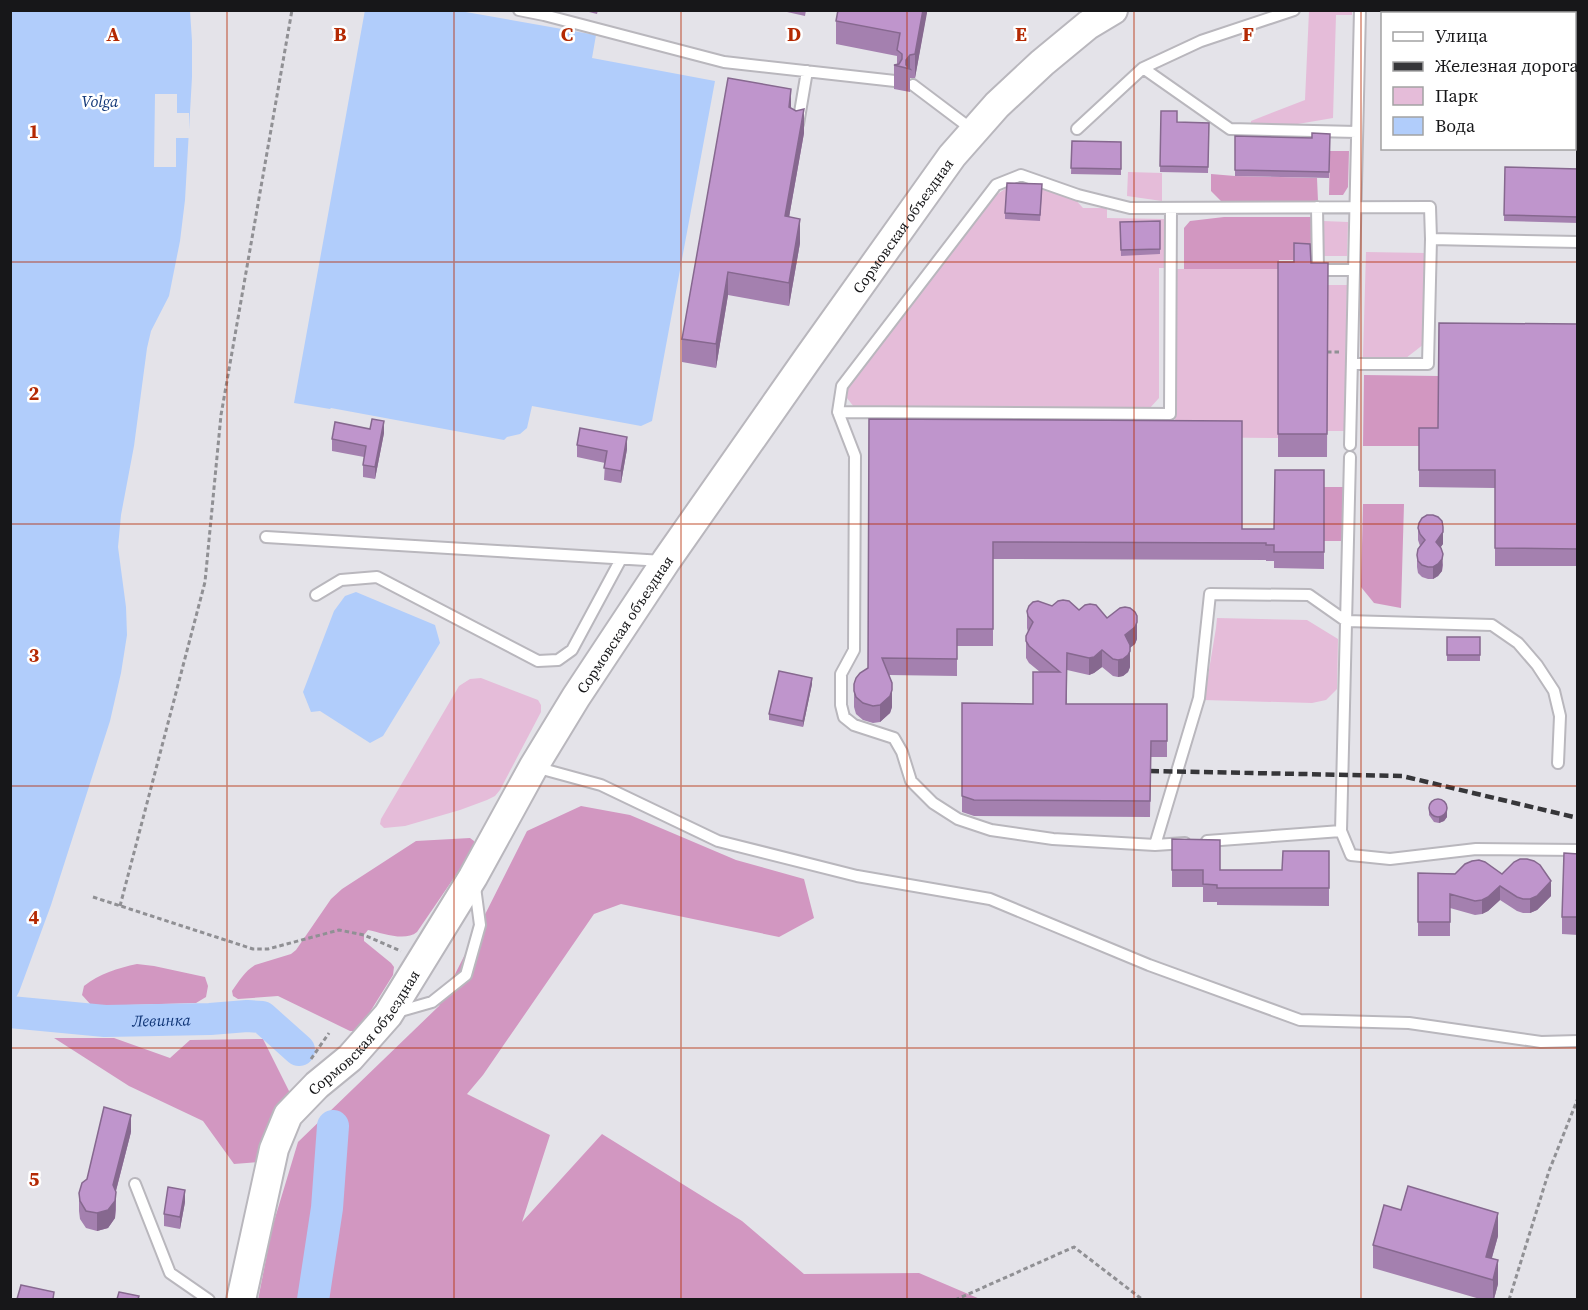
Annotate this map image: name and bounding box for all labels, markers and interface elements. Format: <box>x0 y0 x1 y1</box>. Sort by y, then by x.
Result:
legend <box>1381 12 1576 150</box>
text: A <box>106 20 120 48</box>
text: B <box>333 20 347 48</box>
text: C <box>561 20 573 48</box>
text: D <box>787 20 801 48</box>
text: E <box>1015 20 1027 48</box>
text: F <box>1242 20 1254 48</box>
text: Улица <box>1435 23 1488 48</box>
text: Железная дорога <box>1435 53 1580 78</box>
text: Парк <box>1435 83 1478 108</box>
water label: Volga <box>82 90 119 112</box>
text: Вода <box>1435 113 1476 138</box>
text: 1 <box>29 117 39 145</box>
street label: Сормовская объездная <box>847 154 958 297</box>
text: 2 <box>29 379 40 407</box>
street label: Сормовская объездная <box>571 551 677 697</box>
text: 3 <box>29 641 40 669</box>
text: 4 <box>29 903 40 931</box>
street label: Сормовская объездная <box>303 966 424 1099</box>
water label: Левинка <box>131 1008 192 1031</box>
text: 5 <box>29 1165 40 1193</box>

